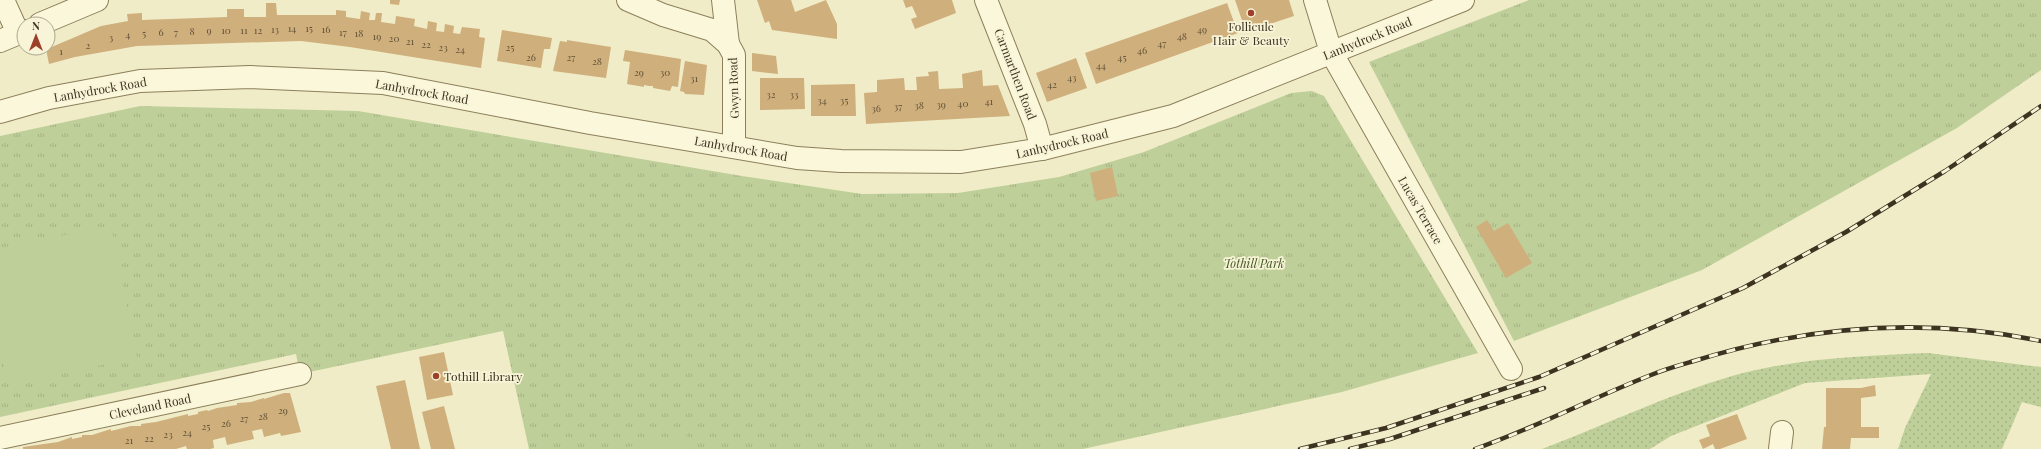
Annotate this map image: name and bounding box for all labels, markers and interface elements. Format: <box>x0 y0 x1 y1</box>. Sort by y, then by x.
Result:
marker: Follicule Hair & Beauty <box>1246 8 1256 18</box>
street label: Lanhydrock Road <box>1320 13 1414 63</box>
north arrow <box>16 16 56 56</box>
text: N <box>32 18 40 33</box>
place label: Follicule Hair & Beauty <box>1213 18 1289 48</box>
house number: 14 <box>288 21 296 35</box>
house number: 15 <box>305 21 313 35</box>
house number: 13 <box>271 22 280 36</box>
house number: 16 <box>322 22 330 36</box>
house number: 49 <box>1197 22 1207 36</box>
house number: 9 <box>206 23 212 37</box>
house number: 10 <box>221 23 231 37</box>
house number: 11 <box>240 23 248 37</box>
house number: 12 <box>254 23 262 37</box>
house number: 8 <box>189 24 195 38</box>
house number: 6 <box>158 25 164 39</box>
house number: 7 <box>174 25 178 39</box>
house number: 17 <box>339 25 347 39</box>
house number: 5 <box>142 26 146 40</box>
house number: 18 <box>355 26 363 40</box>
street label: Carmarthen Road <box>991 26 1041 122</box>
house number: 4 <box>126 27 131 41</box>
house number: 19 <box>373 29 381 43</box>
house number: 48 <box>1177 29 1187 43</box>
house number: 3 <box>109 30 114 44</box>
house number: 20 <box>389 31 399 45</box>
house number: 21 <box>406 34 415 48</box>
house number: 47 <box>1158 36 1166 50</box>
house number: 22 <box>421 37 431 51</box>
house number: 2 <box>86 38 91 52</box>
house number: 23 <box>438 40 448 54</box>
house number: 25 <box>506 40 514 54</box>
house number: 24 <box>455 42 465 56</box>
house number: 46 <box>1137 43 1147 57</box>
house number: 1 <box>59 44 63 58</box>
house number: 26 <box>526 50 536 64</box>
house number: 27 <box>567 50 575 64</box>
house number: 45 <box>1117 50 1127 64</box>
house number: 28 <box>592 54 602 68</box>
street label: Gwyn Road <box>724 57 742 119</box>
house number: 44 <box>1096 58 1106 72</box>
house number: 29 <box>634 65 644 79</box>
house number: 30 <box>660 65 670 79</box>
house number: 43 <box>1067 70 1077 84</box>
house number: 31 <box>690 71 698 85</box>
street label: Lanhydrock Road <box>52 73 148 105</box>
street label: Lanhydrock Road <box>374 75 470 107</box>
house number: 42 <box>1047 77 1057 91</box>
house number: 32 <box>766 87 776 101</box>
house number: 33 <box>789 87 799 101</box>
house number: 34 <box>817 93 827 107</box>
house number: 35 <box>840 93 848 107</box>
house number: 41 <box>985 94 994 108</box>
house number: 40 <box>958 96 968 110</box>
house number: 39 <box>936 97 946 111</box>
house number: 38 <box>914 98 924 112</box>
house number: 37 <box>894 99 902 113</box>
house number: 36 <box>871 101 881 115</box>
street label: Lanhydrock Road <box>1014 125 1110 161</box>
street label: Lanhydrock Road <box>693 132 789 164</box>
street label: Lucas Terrace <box>1395 173 1447 247</box>
park label: Tothill Park <box>1224 255 1284 271</box>
place label: Tothill Library <box>444 368 522 384</box>
marker: Tothill Library <box>431 371 441 381</box>
street label: Cleveland Road <box>108 390 192 422</box>
house number: 29 <box>278 403 288 417</box>
house number: 28 <box>258 409 268 423</box>
house number: 27 <box>240 411 248 425</box>
house number: 26 <box>221 416 231 430</box>
house number: 25 <box>202 419 210 433</box>
house number: 24 <box>182 425 192 439</box>
house number: 23 <box>163 427 173 441</box>
house number: 22 <box>144 431 154 445</box>
house number: 21 <box>125 433 134 447</box>

